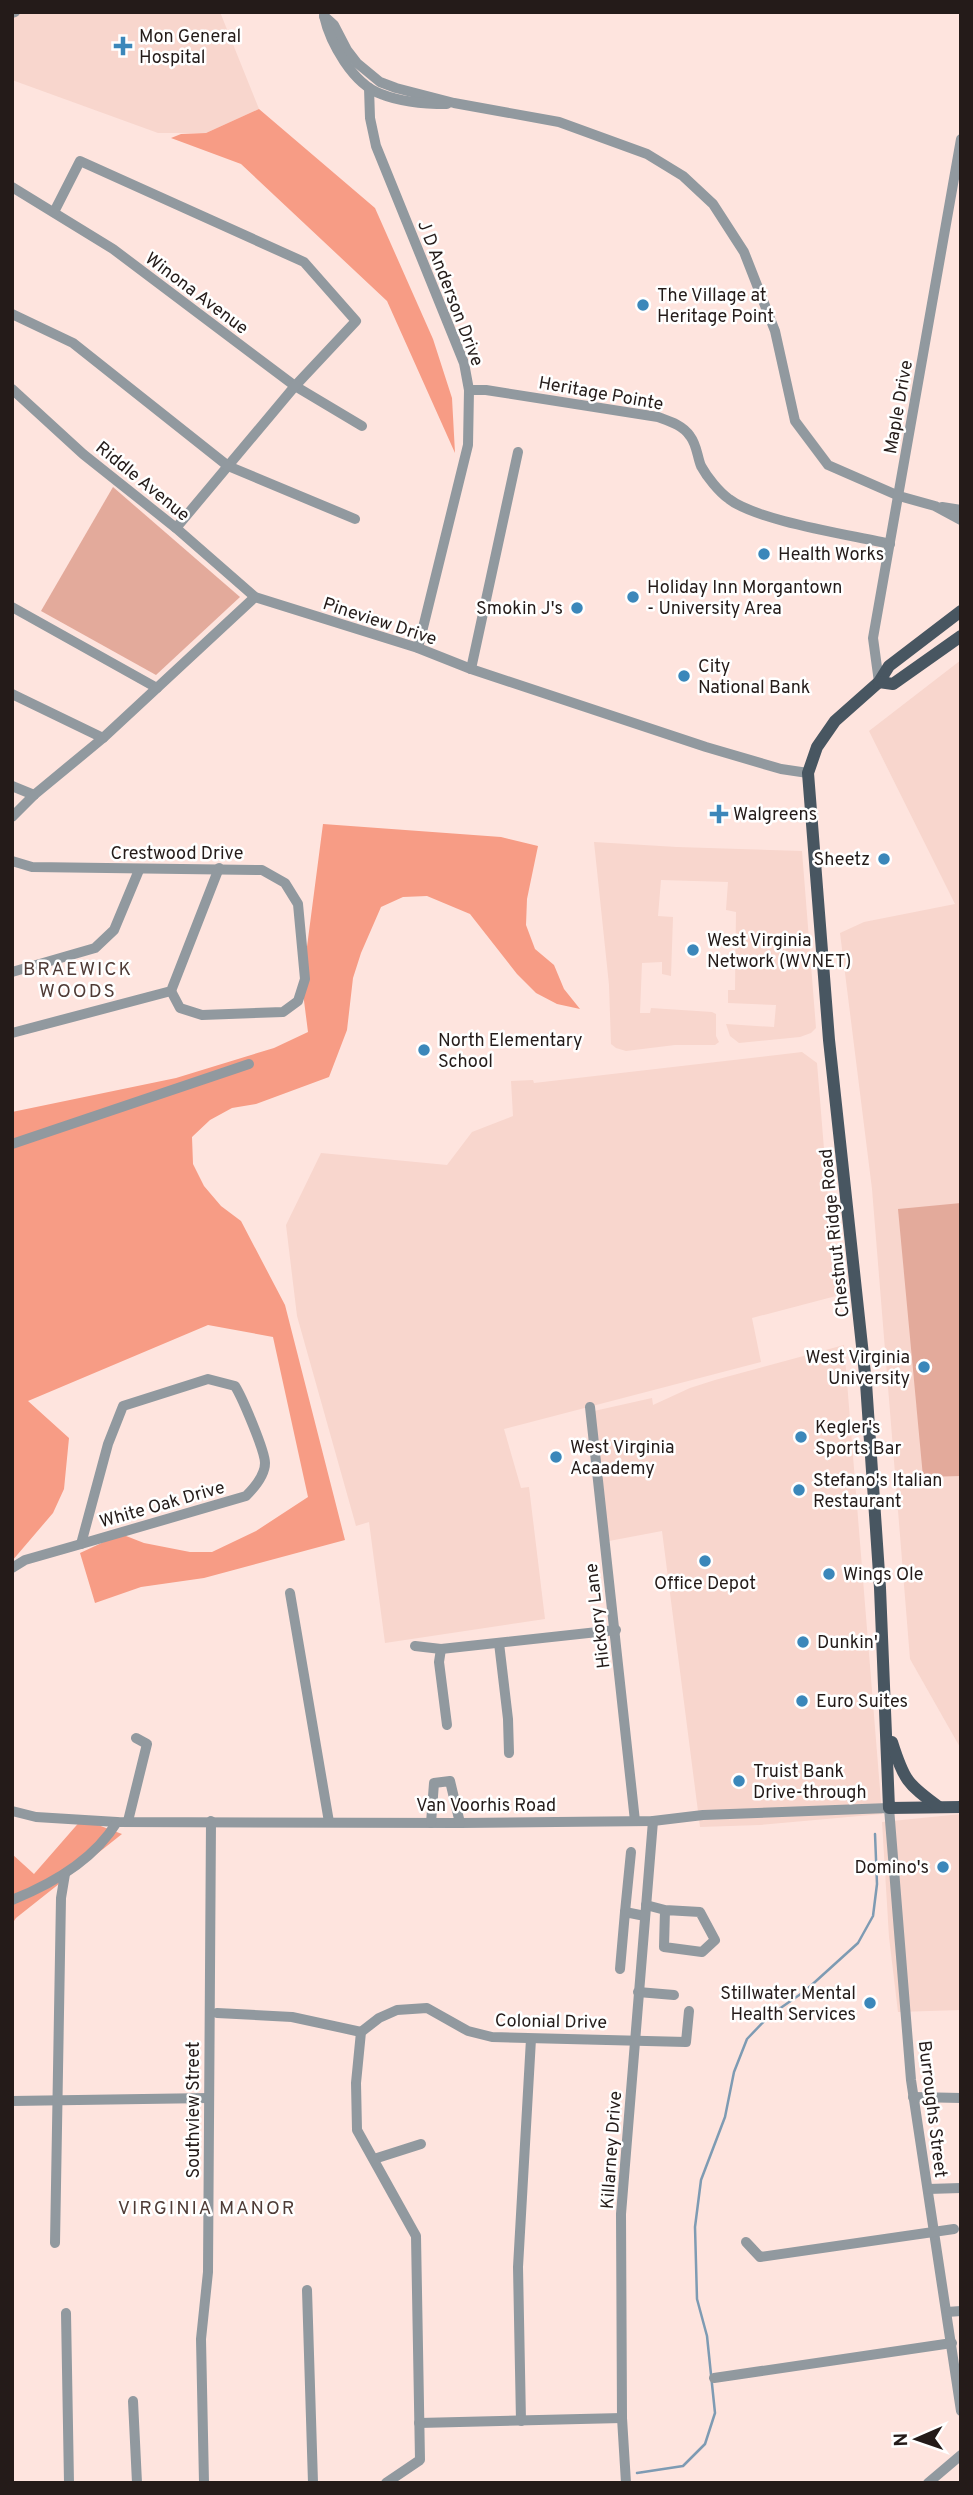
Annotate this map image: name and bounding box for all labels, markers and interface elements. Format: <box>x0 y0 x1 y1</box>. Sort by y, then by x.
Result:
place label: Mon General Hospital <box>139 26 241 70</box>
marker: Mon General Hospital <box>113 36 133 56</box>
street label: J D Anderson Drive <box>411 217 488 370</box>
street label: Winona Avenue <box>140 248 252 341</box>
place label: The Village at Heritage Point <box>657 285 774 329</box>
marker: The Village at Heritage Point <box>635 297 651 313</box>
street label: Maple Drive <box>880 358 919 456</box>
street label: Heritage Pointe <box>536 372 665 417</box>
street label: Riddle Avenue <box>90 437 194 527</box>
place label: Health Works <box>778 544 884 567</box>
marker: Health Works <box>756 546 772 562</box>
place label: Holiday Inn Morgantown - University Area <box>647 577 842 621</box>
marker: Holiday Inn Morgantown - University Area <box>625 589 641 605</box>
street label: Pineview Drive <box>320 593 440 652</box>
place label: Smokin J's <box>476 598 563 621</box>
marker: Smokin J's <box>569 600 585 616</box>
place label: City National Bank <box>698 656 810 700</box>
marker: City National Bank <box>676 668 692 684</box>
place label: Walgreens <box>733 804 817 827</box>
marker: Walgreens <box>711 806 727 822</box>
street label: Crestwood Drive <box>111 843 243 866</box>
place label: Sheetz <box>814 849 870 872</box>
marker: Sheetz <box>876 851 892 867</box>
place label: West Virginia Network (WVNET) <box>707 930 851 974</box>
marker: West Virginia Network (WVNET) <box>685 942 701 958</box>
district label: BRAEWICK WOODS <box>23 958 133 1004</box>
place label: North Elementary School <box>438 1030 582 1074</box>
marker: North Elementary School <box>416 1042 432 1058</box>
street label: Chestnut Ridge Road <box>815 1147 856 1318</box>
place label: West Virginia University <box>805 1347 910 1391</box>
marker: West Virginia University <box>916 1359 932 1375</box>
place label: Kegler's Sports Bar <box>815 1417 901 1461</box>
marker: Kegler's Sports Bar <box>793 1429 809 1445</box>
place label: West Virginia Acaademy <box>570 1437 675 1481</box>
marker: West Virginia Acaademy <box>548 1449 564 1465</box>
place label: Stefano's Italian Restaurant <box>813 1470 942 1514</box>
street label: White Oak Drive <box>97 1477 228 1534</box>
marker: Stefano's Italian Restaurant <box>791 1482 807 1498</box>
marker: Office Depot <box>697 1553 713 1569</box>
street label: Hickory Lane <box>581 1562 616 1670</box>
place label: Wings Ole <box>843 1564 923 1587</box>
marker: Wings Ole <box>821 1566 837 1582</box>
place label: Office Depot <box>654 1573 756 1596</box>
place label: Dunkin' <box>817 1632 878 1655</box>
marker: Dunkin' <box>795 1634 811 1650</box>
place label: Euro Suites <box>816 1691 908 1714</box>
marker: Euro Suites <box>794 1693 810 1709</box>
place label: Truist Bank Drive-through <box>753 1761 867 1805</box>
marker: Truist Bank Drive-through <box>731 1773 747 1789</box>
street label: Van Voorhis Road <box>416 1795 556 1818</box>
place label: Domino's <box>854 1857 929 1880</box>
marker: Domino's <box>935 1859 951 1875</box>
place label: Stillwater Mental Health Services <box>720 1983 856 2027</box>
marker: Stillwater Mental Health Services <box>862 1995 878 2011</box>
street label: Colonial Drive <box>495 2010 607 2035</box>
street label: Burroughs Street <box>912 2039 951 2179</box>
street label: Southview Street <box>183 2041 206 2179</box>
street label: Killarney Drive <box>597 2090 628 2210</box>
district label: VIRGINIA MANOR <box>118 2197 296 2221</box>
north arrow <box>882 2404 952 2474</box>
text: N <box>890 2432 914 2447</box>

